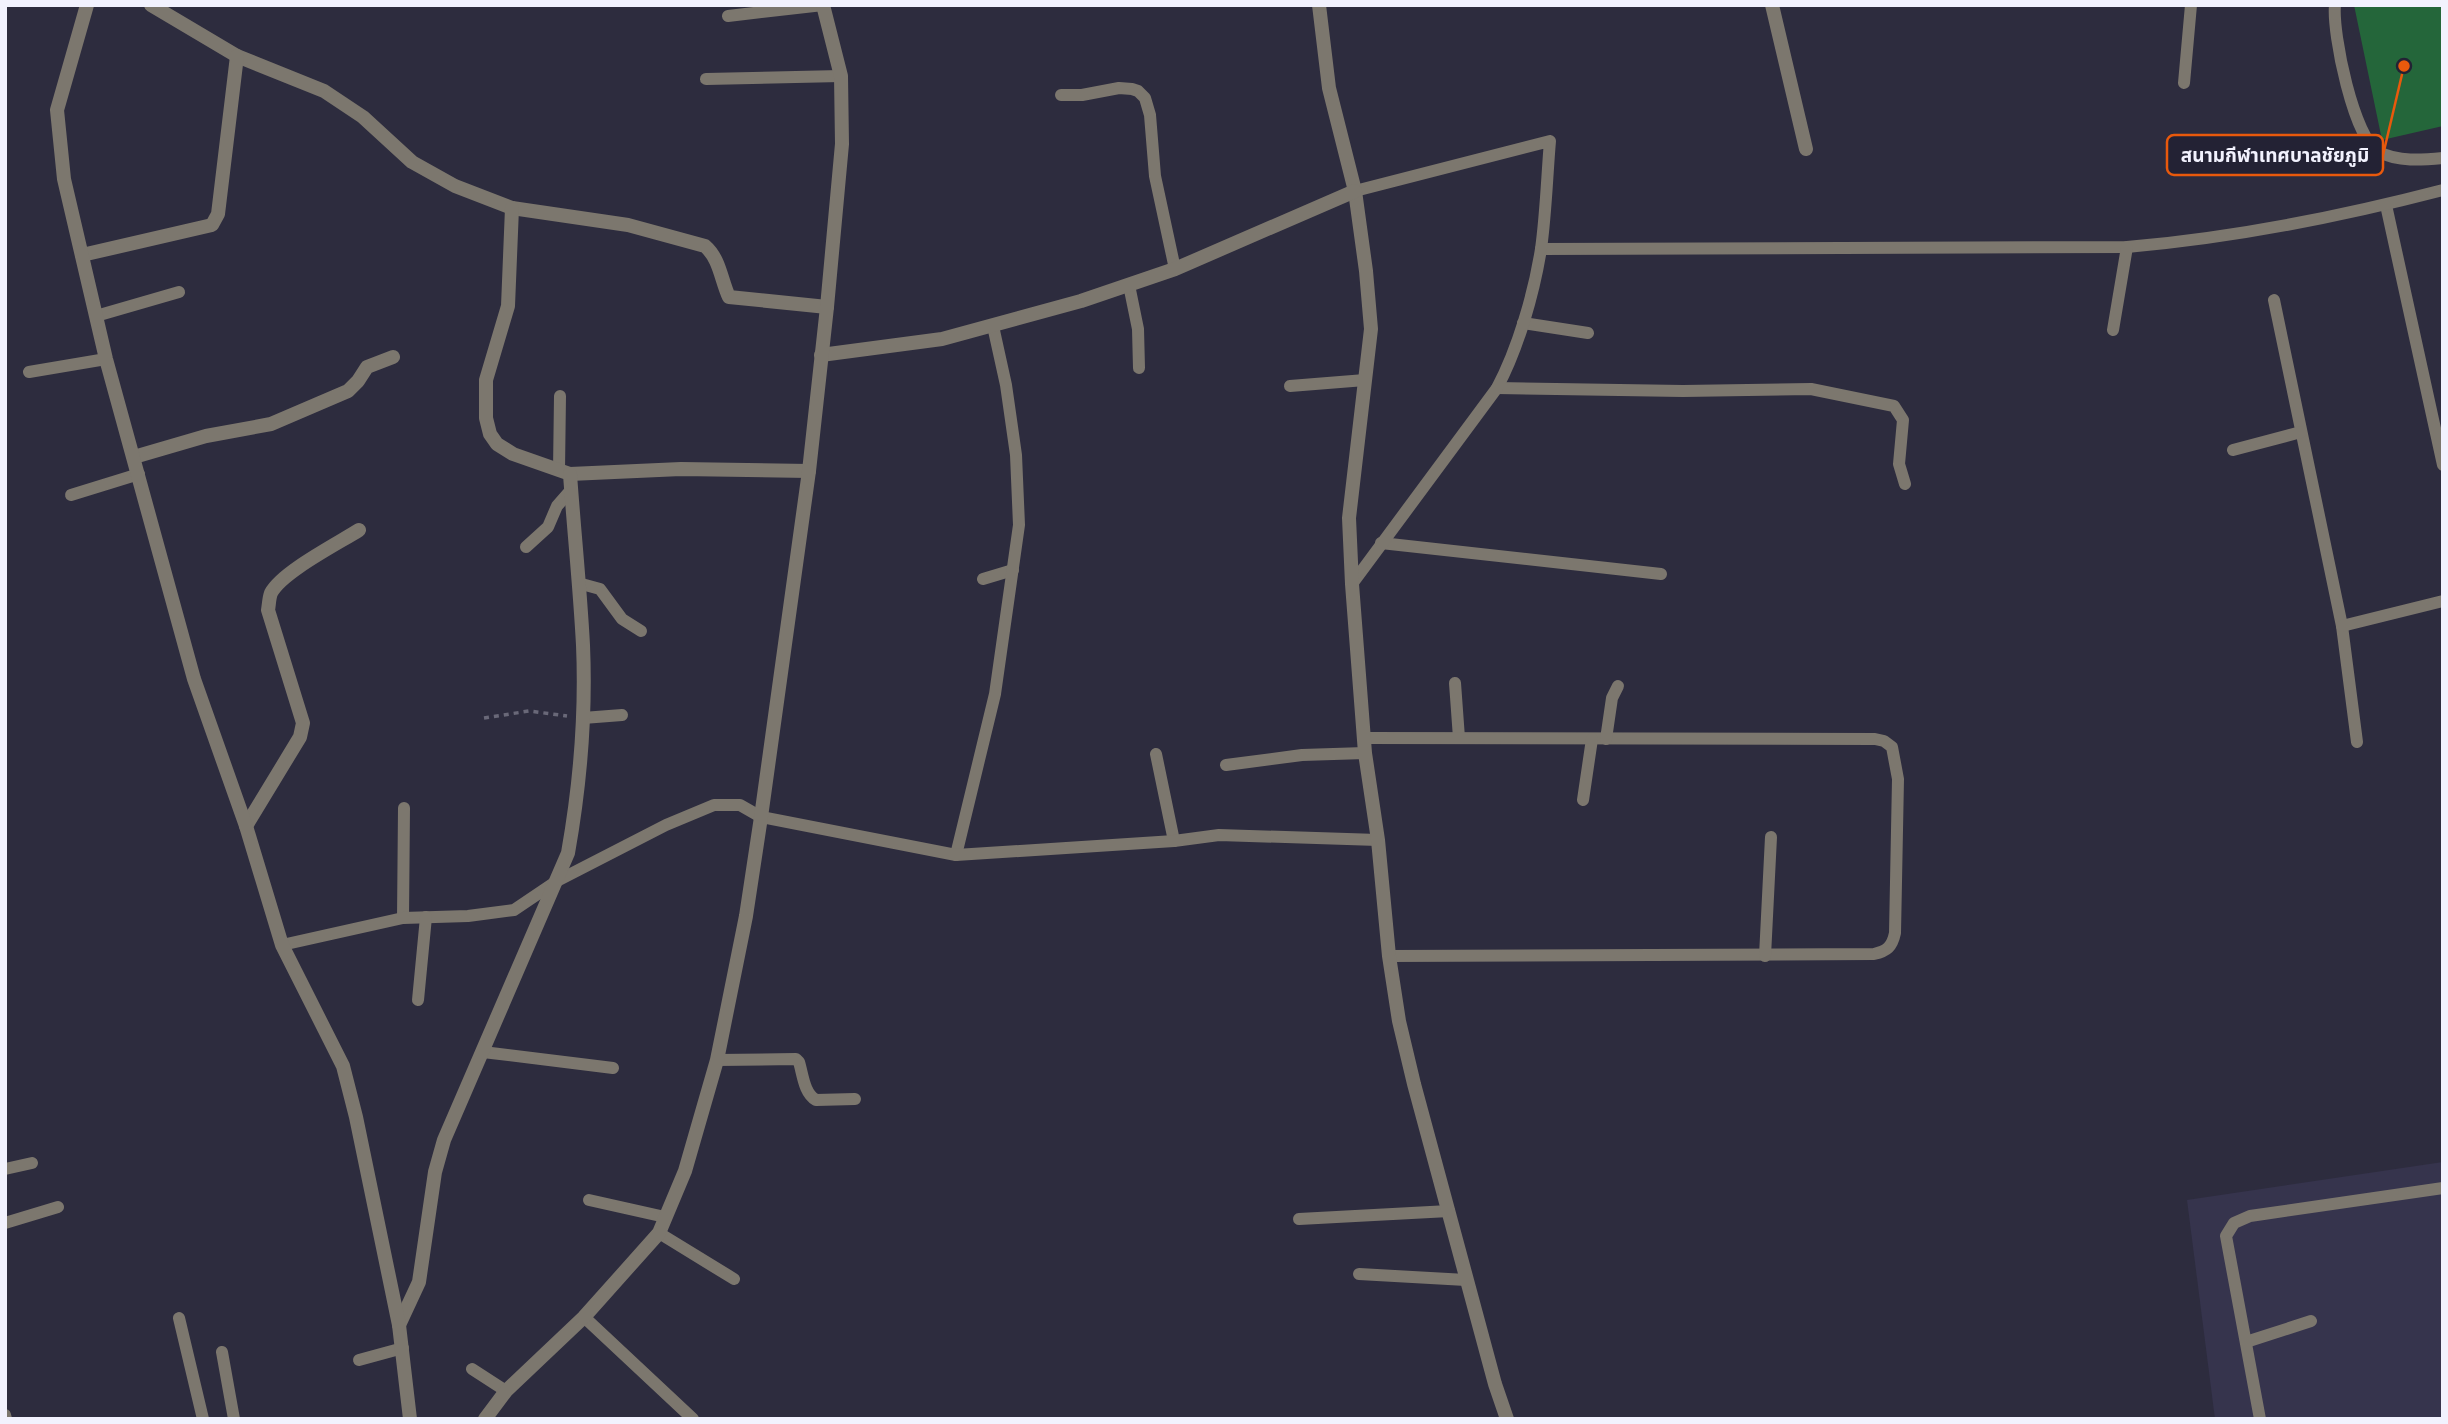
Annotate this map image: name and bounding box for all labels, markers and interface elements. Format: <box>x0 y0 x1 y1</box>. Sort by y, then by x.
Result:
callout: สนามกีฬาเทศบาลชัยภูมิ <box>2167 135 2383 175</box>
text: สนามกีฬาเทศบาลชัยภูมิ <box>2181 144 2369 167</box>

